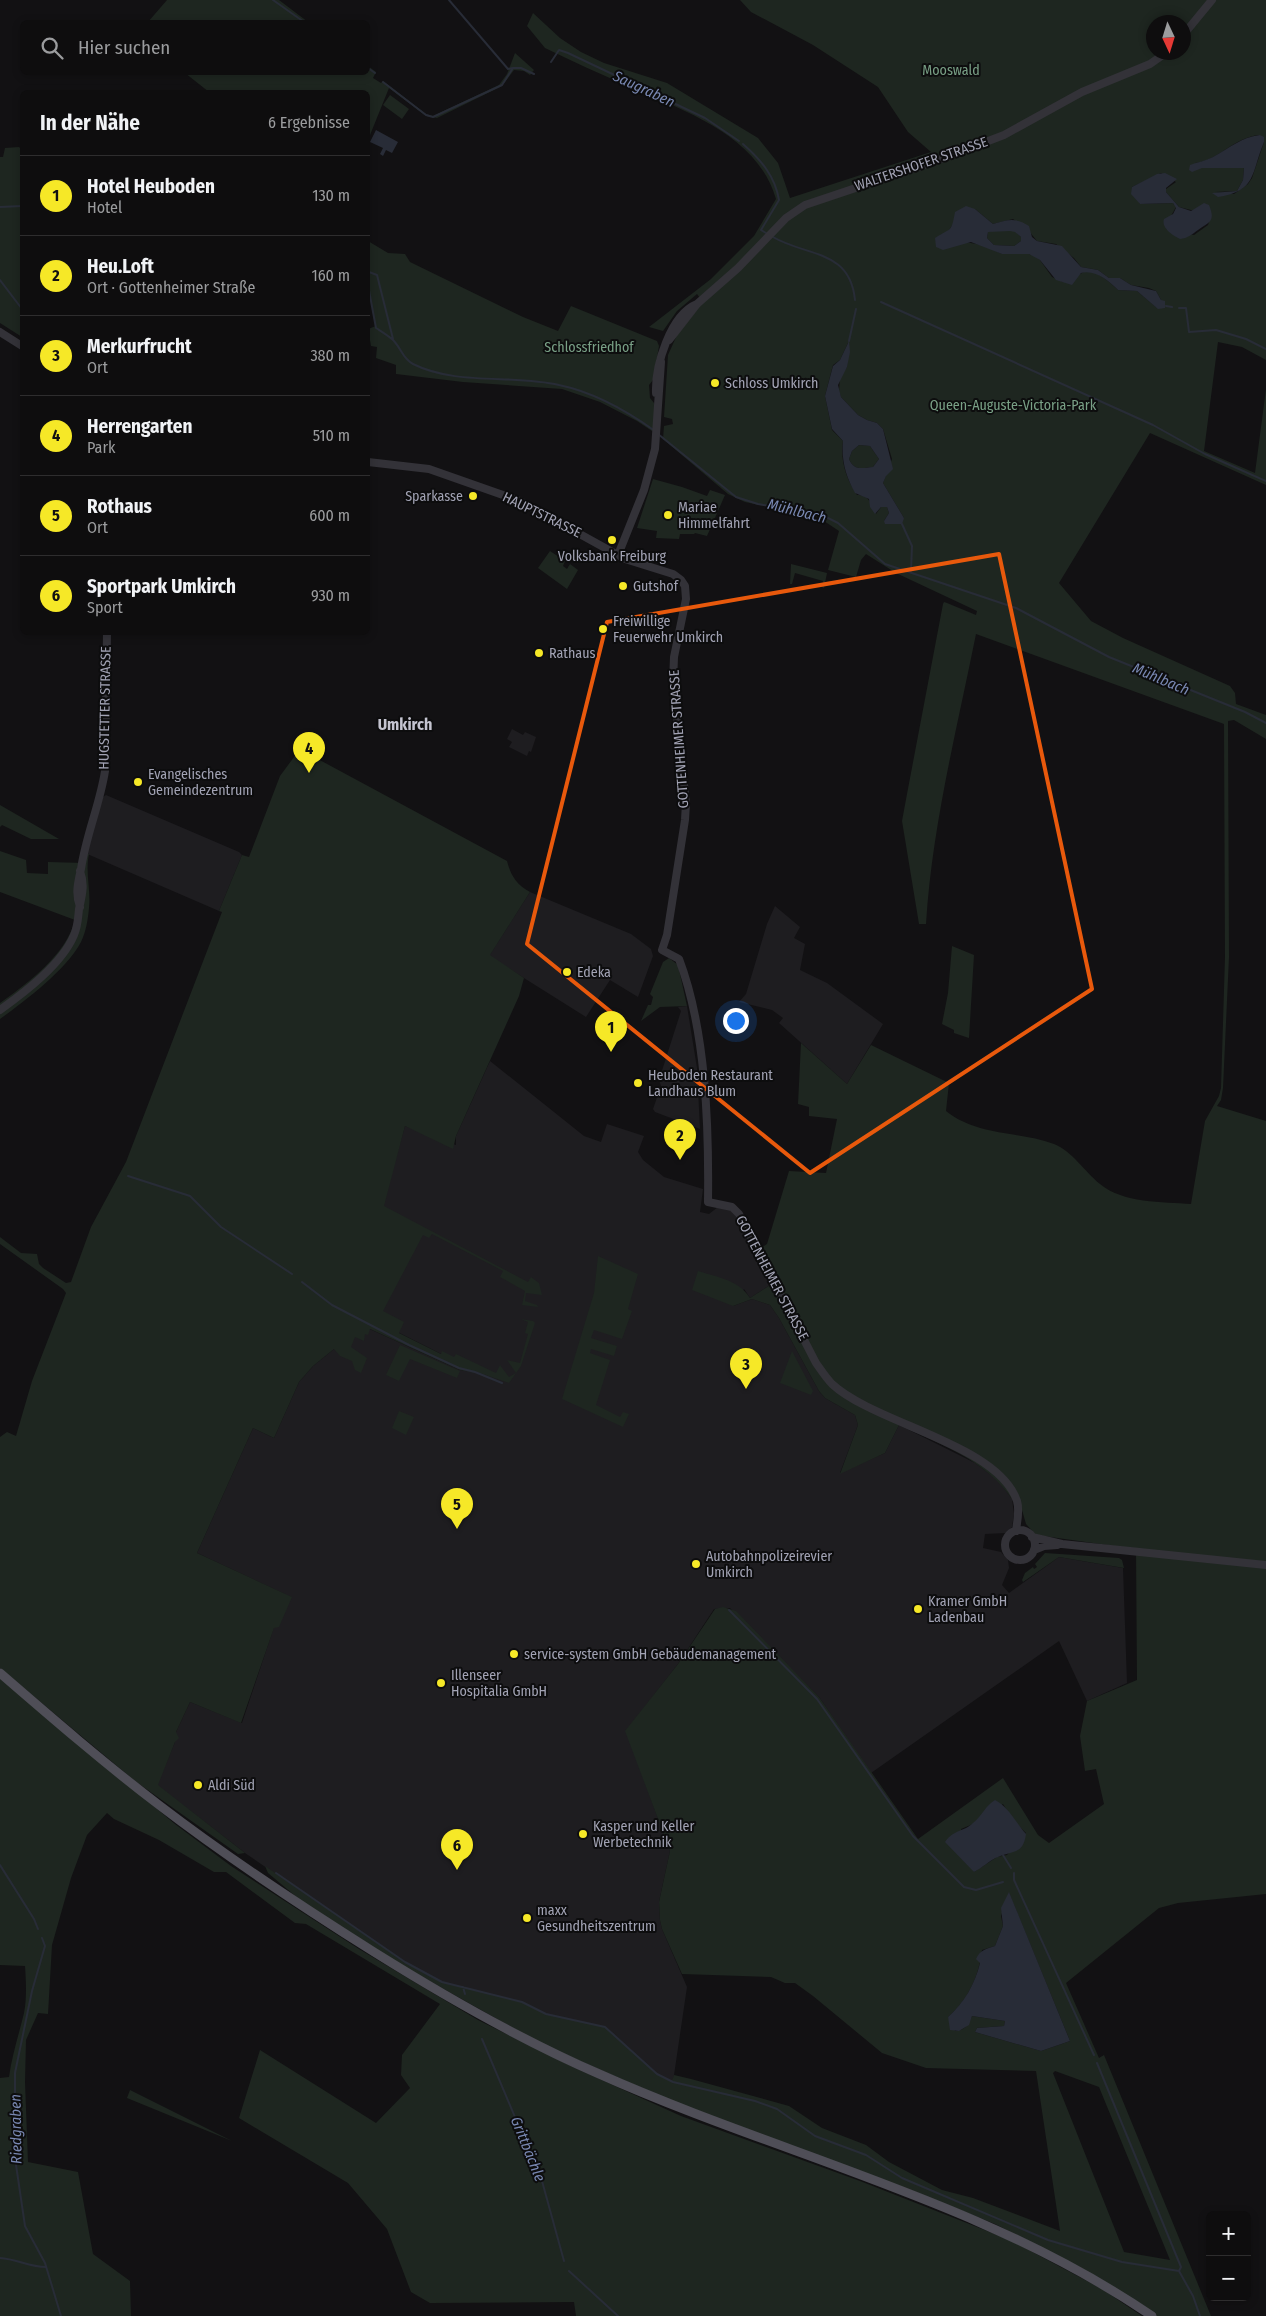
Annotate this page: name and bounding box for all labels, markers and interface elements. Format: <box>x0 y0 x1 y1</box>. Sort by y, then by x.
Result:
north arrow <box>1146 15 1191 60</box>
search box <box>20 20 370 75</box>
icon: search <box>38 34 66 62</box>
text: Hier suchen <box>78 36 170 59</box>
park label: Mooswald <box>922 62 980 79</box>
water label: Saugraben <box>609 66 678 111</box>
text: In der Nähe <box>40 110 140 136</box>
text: 6 Ergebnisse <box>268 113 350 132</box>
street label: WALTERSHOFER STRASSE <box>852 133 990 195</box>
text: Hotel Heuboden <box>87 175 215 198</box>
text: 1 <box>53 186 59 205</box>
text: 130 m <box>312 186 350 205</box>
text: Hotel <box>87 198 122 217</box>
text: Heu.Loft <box>87 255 154 278</box>
text: 2 <box>52 266 60 285</box>
text: 160 m <box>311 266 350 285</box>
text: Ort · Gottenheimer Straße <box>87 278 255 297</box>
text: Merkurfrucht <box>87 335 192 358</box>
park label: Schlossfriedhof <box>544 339 635 356</box>
text: 3 <box>52 346 60 365</box>
text: 380 m <box>310 346 350 365</box>
text: Ort <box>87 358 108 377</box>
place label: Schloss Umkirch <box>725 375 818 392</box>
marker: Schloss Umkirch <box>709 377 721 389</box>
park label: Queen-Auguste-Victoria-Park <box>930 397 1097 414</box>
text: Herrengarten <box>87 415 192 438</box>
text: 4 <box>52 426 60 445</box>
text: 510 m <box>313 426 350 445</box>
text: Park <box>87 438 115 457</box>
place label: Sparkasse <box>405 488 463 505</box>
street label: HAUPTSTRASSE <box>500 489 585 542</box>
marker: Sparkasse <box>467 490 479 502</box>
text: Rothaus <box>87 495 152 518</box>
water label: Mühlbach <box>766 495 828 527</box>
place label: Mariae Himmelfahrt <box>678 499 750 532</box>
text: 5 <box>52 506 60 525</box>
text: 600 m <box>309 506 350 525</box>
marker: Mariae Himmelfahrt <box>662 509 674 521</box>
text: Ort <box>87 518 108 537</box>
marker: Volksbank Freiburg <box>606 534 618 546</box>
place label: Volksbank Freiburg <box>558 548 667 565</box>
text: Sportpark Umkirch <box>87 575 236 598</box>
place label: Gutshof <box>633 578 680 595</box>
marker: Gutshof <box>617 580 629 592</box>
text: 6 <box>52 586 60 605</box>
text: 930 m <box>311 586 350 605</box>
text: Sport <box>87 598 123 617</box>
place label: Freiwillige Feuerwehr Umkirch <box>613 613 723 646</box>
marker: Freiwillige Feuerwehr Umkirch <box>597 623 609 635</box>
place label: Rathaus <box>549 645 595 662</box>
street label: HUGSTETTER STRASSE <box>95 646 115 770</box>
marker: Rathaus <box>533 647 545 659</box>
water label: Mühlbach <box>1130 659 1192 699</box>
street label: GOTTENHEIMER STRASSE <box>666 669 692 809</box>
district label: Umkirch <box>378 715 432 734</box>
pin: 4 <box>293 732 325 773</box>
place label: Evangelisches Gemeindezentrum <box>148 766 253 799</box>
marker: Evangelisches Gemeindezentrum <box>132 776 144 788</box>
place label: Edeka <box>577 964 611 981</box>
marker: Edeka <box>561 966 573 978</box>
your location <box>723 1008 749 1034</box>
pin: 1 <box>595 1011 627 1052</box>
place label: Heuboden Restaurant Landhaus Blum <box>648 1067 773 1100</box>
marker: Heuboden Restaurant Landhaus Blum <box>632 1077 644 1089</box>
pin: 2 <box>664 1119 696 1160</box>
street label: GOTTENHEIMER STRASSE <box>732 1213 812 1344</box>
pin: 3 <box>730 1348 762 1389</box>
pin: 5 <box>441 1488 473 1529</box>
place label: Autobahnpolizeirevier Umkirch <box>706 1548 832 1581</box>
marker: Autobahnpolizeirevier Umkirch <box>690 1558 702 1570</box>
place label: Kramer GmbH Ladenbau <box>928 1593 1007 1626</box>
marker: Kramer GmbH Ladenbau <box>912 1603 924 1615</box>
place label: service-system GmbH Gebäudemanagement <box>524 1646 777 1663</box>
marker: service-system GmbH Gebäudemanagement <box>508 1648 520 1660</box>
place label: Illenseer Hospitalia GmbH <box>451 1667 547 1700</box>
marker: Illenseer Hospitalia GmbH <box>435 1677 447 1689</box>
place label: Aldi Süd <box>208 1777 255 1794</box>
marker: Aldi Süd <box>192 1779 204 1791</box>
place label: Kasper und Keller Werbetechnik <box>593 1818 694 1851</box>
marker: Kasper und Keller Werbetechnik <box>577 1828 589 1840</box>
pin: 6 <box>441 1829 473 1870</box>
place label: maxx Gesundheitszentrum <box>537 1902 656 1935</box>
marker: maxx Gesundheitszentrum <box>521 1912 533 1924</box>
water label: Riedgraben <box>6 2094 26 2164</box>
water label: Grittbächle <box>507 2114 549 2184</box>
map controls <box>1206 2211 1251 2301</box>
button: + <box>1206 2211 1251 2256</box>
button: − <box>1206 2256 1251 2301</box>

